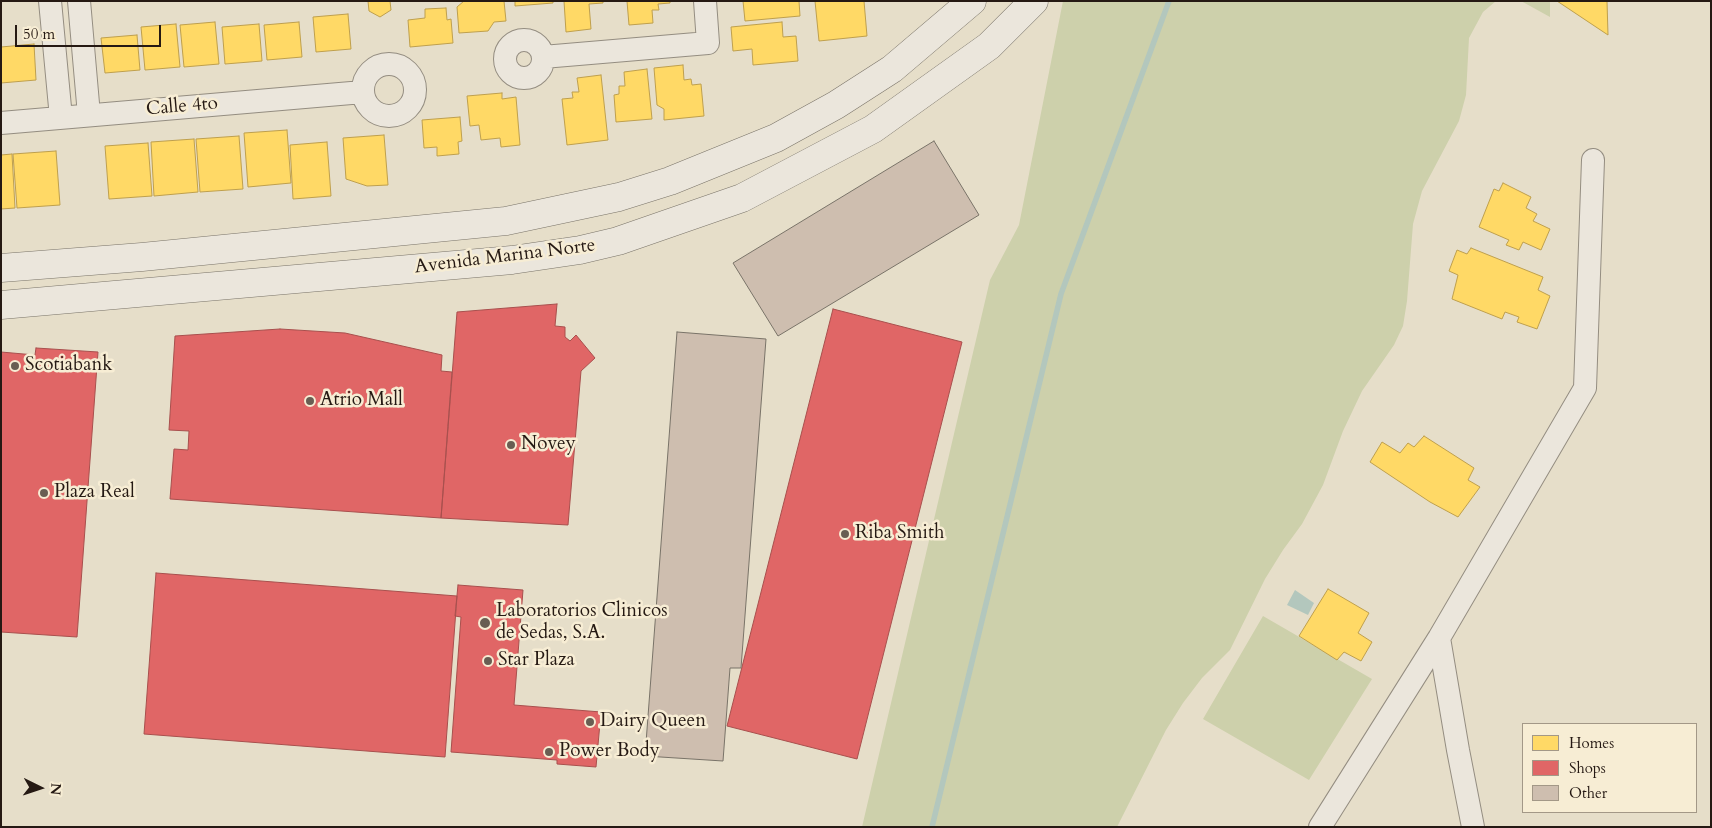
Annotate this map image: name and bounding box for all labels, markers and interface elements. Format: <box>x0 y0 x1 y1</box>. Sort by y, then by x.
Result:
scale bar <box>18 15 164 47</box>
text: 50 m <box>23 24 55 44</box>
street label: Calle 4to <box>145 92 219 122</box>
street label: Avenida Marina Norte <box>413 235 597 279</box>
place label: Scotiabank <box>25 355 112 377</box>
marker: Scotiabank <box>9 360 21 372</box>
place label: Atrio Mall <box>320 390 403 412</box>
marker: Atrio Mall <box>304 395 316 407</box>
place label: Novey <box>521 434 576 456</box>
marker: Novey <box>505 439 517 451</box>
place label: Plaza Real <box>54 482 135 504</box>
marker: Plaza Real <box>38 487 50 499</box>
place label: Riba Smith <box>855 523 944 545</box>
marker: Riba Smith <box>839 528 851 540</box>
place label: Laboratorios Clinicos de Sedas, S.A. <box>496 601 668 645</box>
marker: Laboratorios Clinicos de Sedas, S.A. <box>478 616 492 630</box>
place label: Star Plaza <box>498 650 575 672</box>
marker: Star Plaza <box>482 655 494 667</box>
place label: Dairy Queen <box>600 711 706 733</box>
marker: Dairy Queen <box>584 716 596 728</box>
legend <box>1522 723 1697 813</box>
text: Homes <box>1569 733 1614 753</box>
place label: Power Body <box>559 741 660 763</box>
marker: Power Body <box>543 746 555 758</box>
text: Shops <box>1569 758 1606 778</box>
north arrow <box>15 763 65 813</box>
text: N <box>46 782 65 796</box>
text: Other <box>1569 783 1607 803</box>

